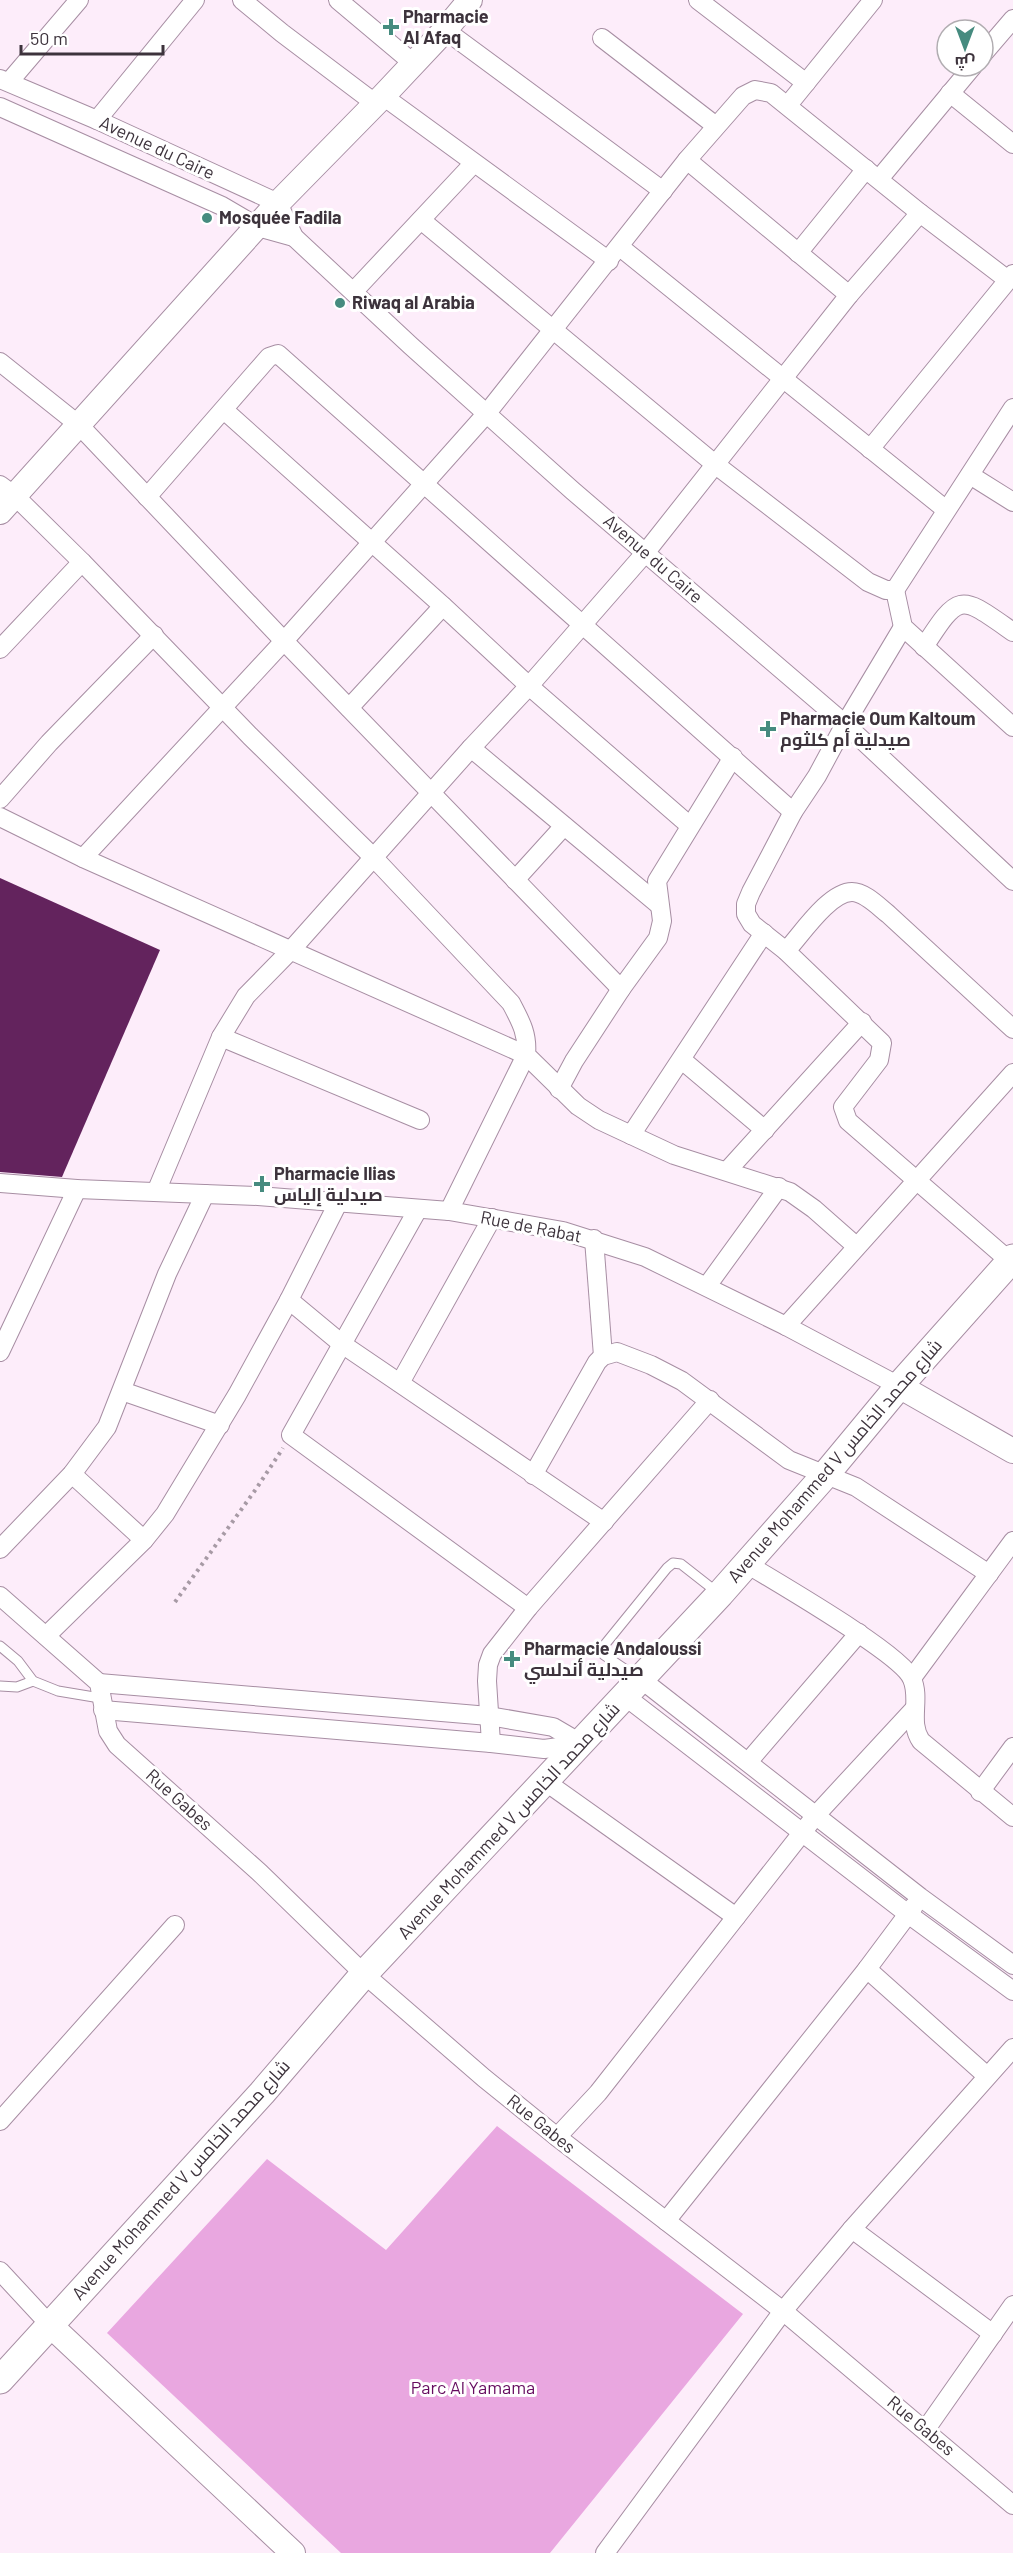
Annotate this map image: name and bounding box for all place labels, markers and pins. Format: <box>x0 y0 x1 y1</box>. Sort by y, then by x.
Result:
place label: Pharmacie Al Afaq <box>403 5 489 48</box>
marker: Pharmacie Al Afaq <box>384 20 398 34</box>
place label: Mosquée Fadila <box>219 206 342 228</box>
marker: Mosquée Fadila <box>200 211 214 225</box>
place label: Riwaq al Arabia <box>352 291 475 313</box>
marker: Riwaq al Arabia <box>333 296 347 310</box>
place label: Pharmacie Oum Kaltoum صيدلية أم كلثوم <box>780 707 976 752</box>
marker: Pharmacie Oum Kaltoum صيدلية أم كلثوم <box>761 722 775 736</box>
place label: Pharmacie Ilias صيدلية إلياس <box>274 1162 395 1207</box>
marker: Pharmacie Ilias صيدلية إلياس <box>255 1177 269 1191</box>
place label: Pharmacie Andaloussi صيدلية أندلسي <box>524 1637 702 1684</box>
marker: Pharmacie Andaloussi صيدلية أندلسي <box>505 1652 519 1666</box>

